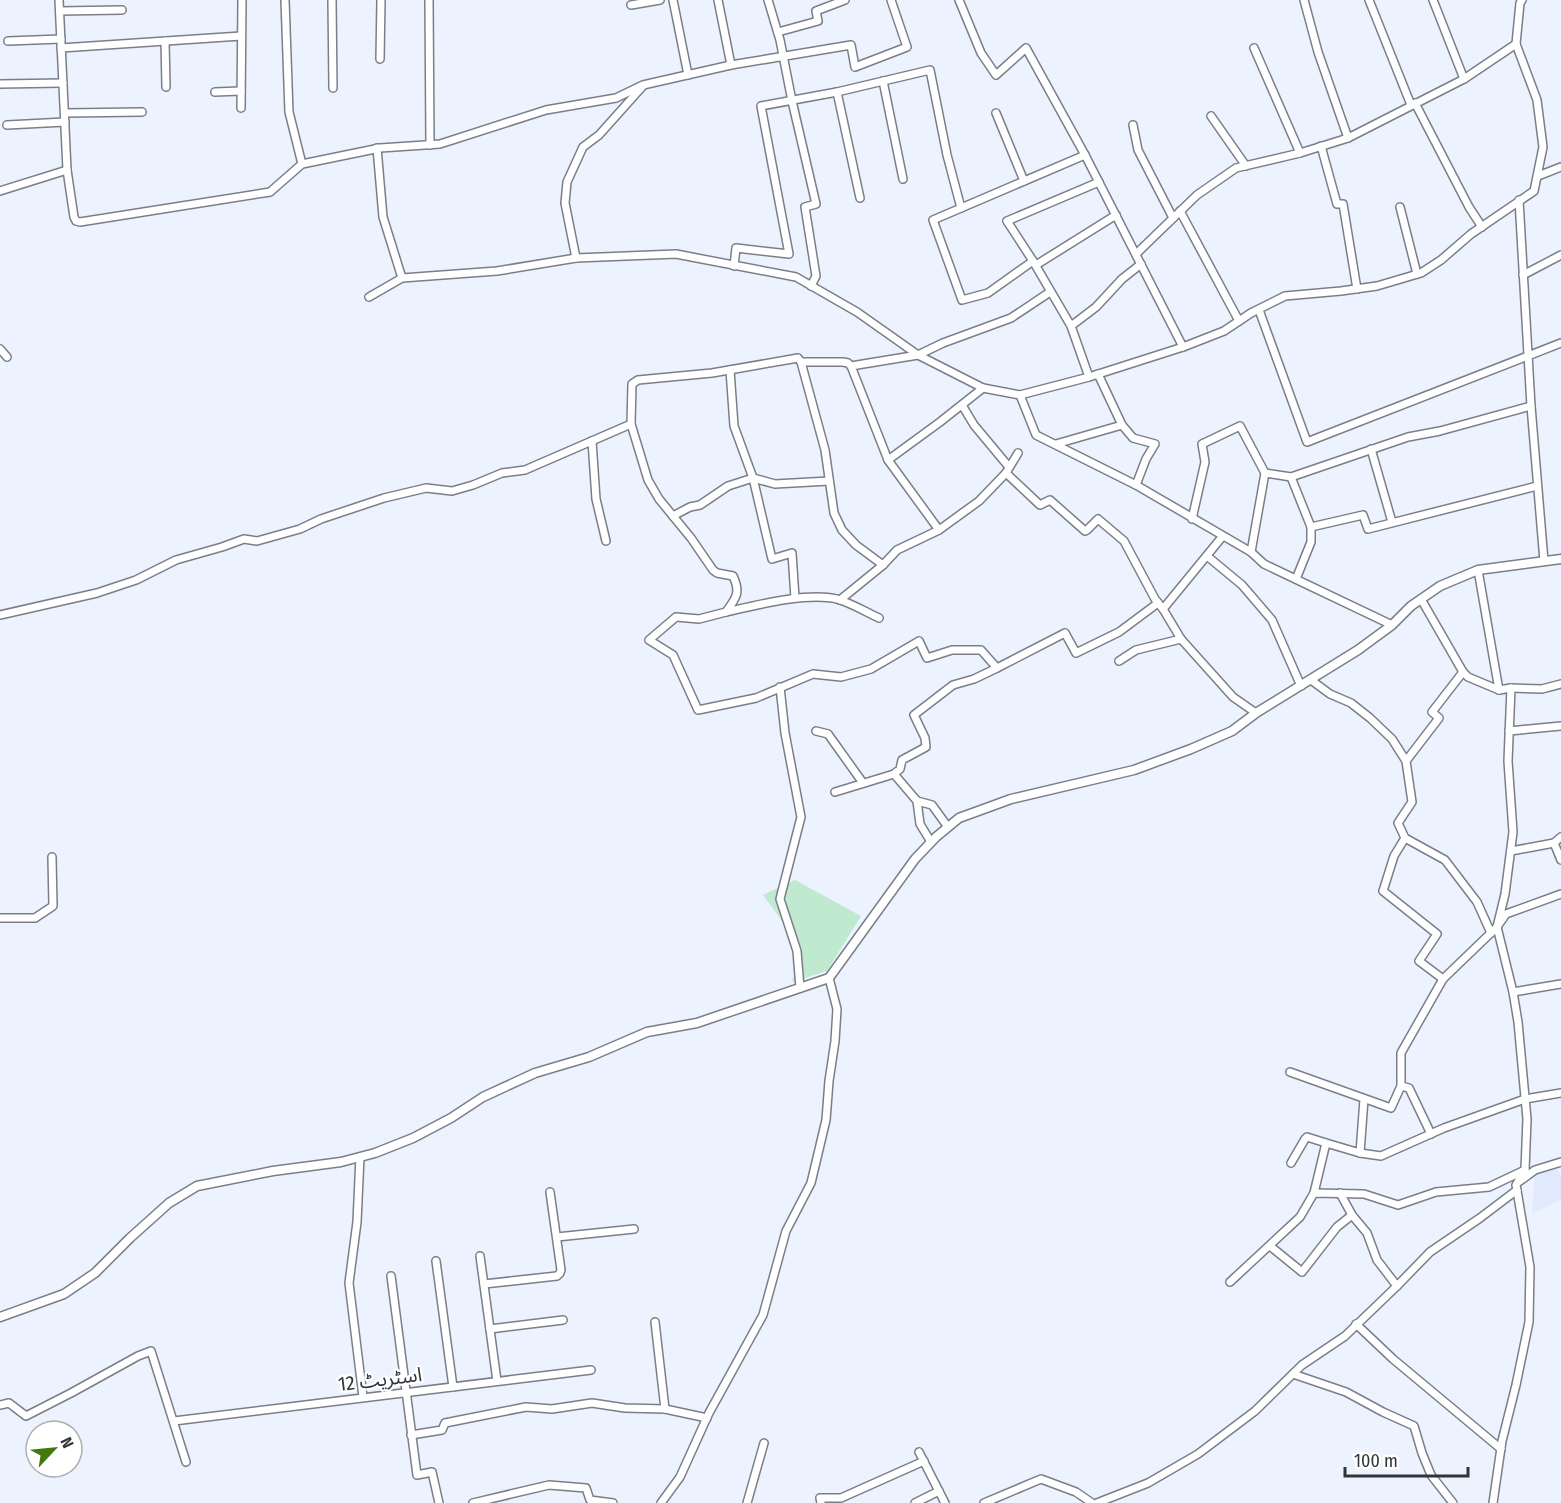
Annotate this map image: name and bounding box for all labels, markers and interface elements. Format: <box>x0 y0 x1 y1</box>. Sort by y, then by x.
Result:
street label: اسٹریٹ 12 <box>337 1362 423 1396</box>
north arrow <box>24 1419 84 1479</box>
text: N <box>56 1434 78 1451</box>
scale bar <box>1345 1440 1468 1478</box>
text: 100 m <box>1354 1450 1398 1472</box>

